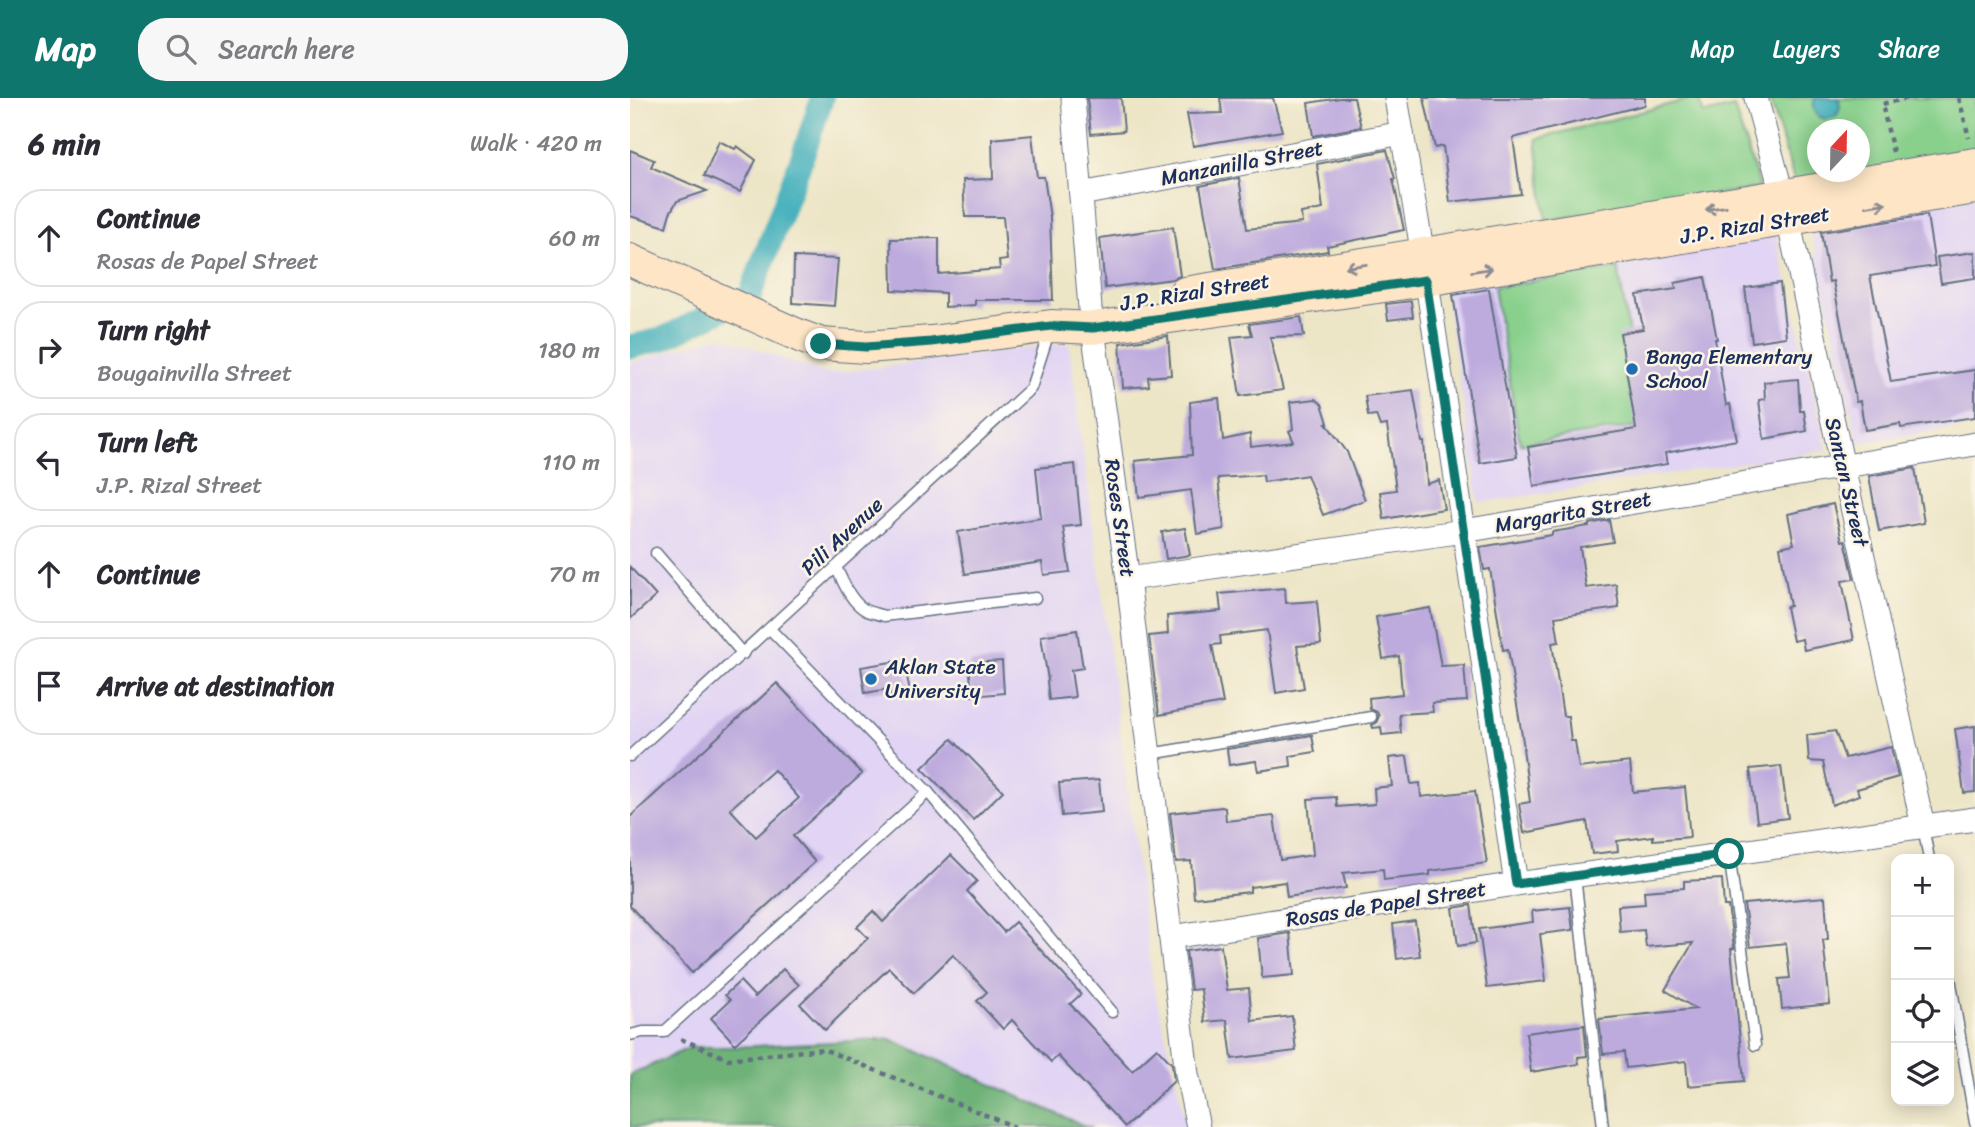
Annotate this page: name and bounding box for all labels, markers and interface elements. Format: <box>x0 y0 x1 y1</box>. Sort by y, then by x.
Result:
search box <box>138 18 628 81</box>
text: Map <box>35 20 96 78</box>
text: Search here <box>218 26 355 72</box>
text: Map <box>1690 28 1735 70</box>
text: Layers <box>1773 28 1840 70</box>
text: Share <box>1878 28 1940 70</box>
icon: search <box>162 30 200 68</box>
text: 6 min <box>28 117 100 171</box>
north arrow <box>1807 119 1870 182</box>
text: Walk · 420 m <box>470 123 602 164</box>
street label: Manzanilla Street <box>1157 129 1327 197</box>
street label: J.P. Rizal Street <box>1676 194 1833 256</box>
text: Continue <box>97 195 200 241</box>
one-way arrow <box>1864 198 1887 211</box>
one-way arrow <box>1705 202 1728 215</box>
text: 60 m <box>549 218 600 259</box>
icon: ahead <box>30 219 68 257</box>
text: Rosas de Papel Street <box>97 241 319 282</box>
one-way arrow <box>1345 260 1368 273</box>
street label: J.P. Rizal Street <box>1116 261 1273 323</box>
one-way arrow <box>1470 263 1493 277</box>
text: Turn right <box>97 307 210 353</box>
route end <box>805 328 836 359</box>
text: 180 m <box>538 330 600 371</box>
icon: right <box>30 331 68 369</box>
place label: Banga Elementary School <box>1646 338 1812 400</box>
text: Bougainvilla Street <box>97 353 292 394</box>
marker: Banga Elementary School <box>1624 361 1640 377</box>
street label: Santan Street <box>1814 413 1881 552</box>
text: Turn left <box>97 419 197 465</box>
text: 110 m <box>542 442 600 483</box>
icon: left <box>30 443 68 481</box>
street label: Roses Street <box>1093 456 1147 580</box>
text: J.P. Rizal Street <box>97 465 262 506</box>
street label: Margarita Street <box>1492 480 1654 544</box>
street label: Pili Avenue <box>791 487 893 585</box>
text: Continue <box>97 551 200 597</box>
text: 70 m <box>549 554 600 595</box>
icon: ahead <box>30 555 68 593</box>
place label: Aklan State University <box>884 648 996 710</box>
text: Arrive at destination <box>97 663 334 709</box>
icon: arrive <box>30 667 68 705</box>
marker: Aklan State University <box>863 671 879 687</box>
route start <box>1713 838 1744 869</box>
map controls <box>1891 854 1954 1106</box>
button: + <box>1891 854 1954 917</box>
street label: Rosas de Papel Street <box>1283 869 1489 939</box>
button: − <box>1891 917 1954 980</box>
button: locate <box>1891 980 1954 1043</box>
button: layers <box>1891 1043 1954 1106</box>

